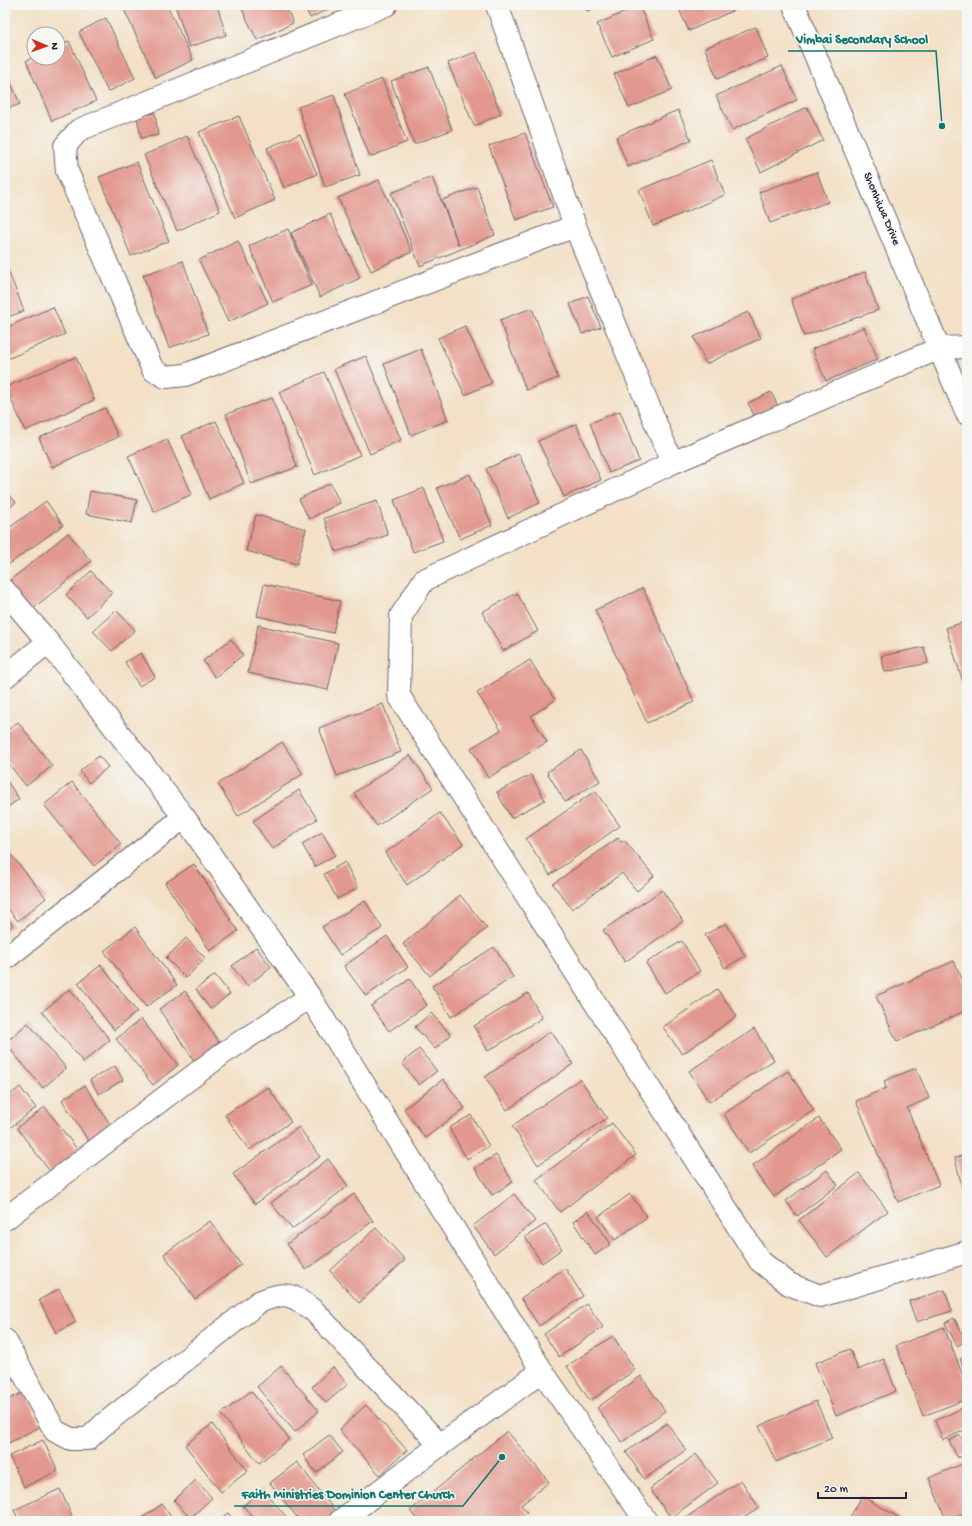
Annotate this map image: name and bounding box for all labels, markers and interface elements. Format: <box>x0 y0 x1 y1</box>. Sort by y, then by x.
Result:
north arrow <box>26 26 66 66</box>
callout: Vimbai Secondary School <box>788 26 936 51</box>
text: Vimbai Secondary School <box>795 33 928 48</box>
text: N <box>48 42 60 50</box>
street label: Shonhiwa Drive <box>859 170 903 248</box>
scale bar <box>818 1474 906 1500</box>
callout: Faith Ministries Dominion Center Church <box>234 1481 463 1506</box>
text: 20 m <box>824 1483 849 1497</box>
text: Faith Ministries Dominion Center Church <box>240 1488 455 1503</box>

